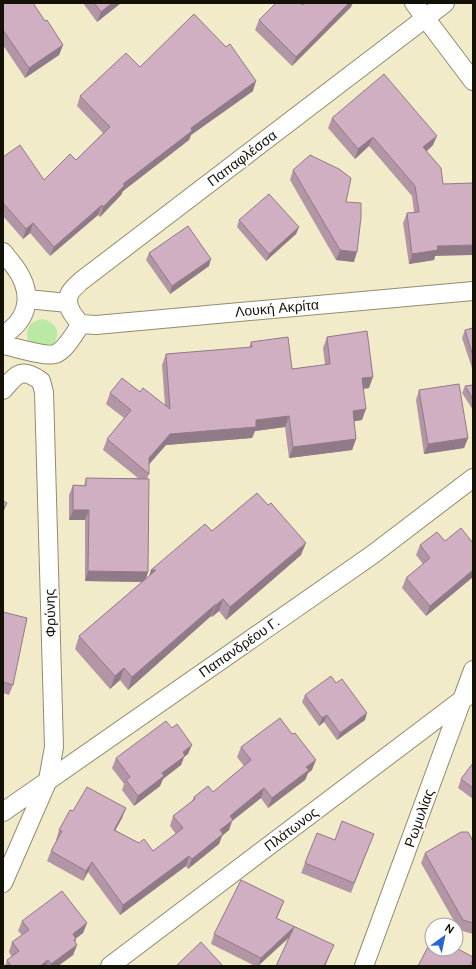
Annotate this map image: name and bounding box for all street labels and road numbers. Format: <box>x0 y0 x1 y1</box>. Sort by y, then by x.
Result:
street label: Παπαφλέσσα <box>204 126 280 190</box>
street label: Λουκή Ακρίτα <box>234 295 320 321</box>
street label: Φρύνης <box>40 588 60 637</box>
street label: Παπανδρέου Γ. <box>195 613 283 681</box>
street label: Ρωμυλίας <box>400 786 438 850</box>
street label: Πλάτωνος <box>261 803 322 855</box>

